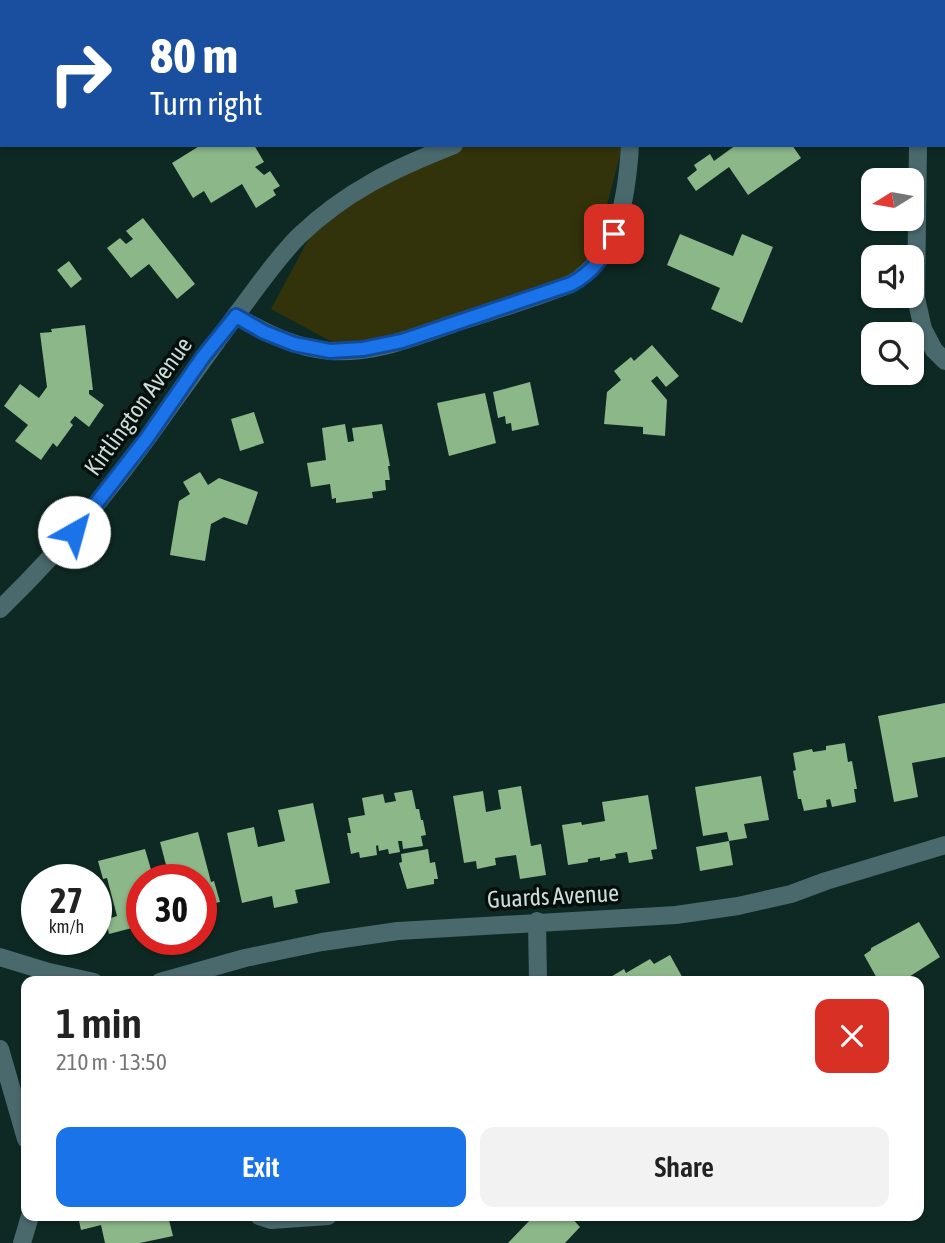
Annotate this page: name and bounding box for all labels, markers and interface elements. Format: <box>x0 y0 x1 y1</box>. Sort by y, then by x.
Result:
text: 80 m <box>150 27 238 83</box>
icon: right <box>35 28 126 119</box>
text: Turn right <box>150 85 263 122</box>
north arrow <box>861 168 924 231</box>
map controls <box>861 168 924 385</box>
pin <box>584 204 644 264</box>
icon: arrive <box>595 215 633 253</box>
button: sound <box>861 245 924 308</box>
button: search <box>861 322 924 385</box>
street label: Kirtlington Avenue <box>79 332 197 480</box>
position arrow <box>37 495 111 569</box>
speed limit sign: 30 <box>126 864 217 955</box>
street label: Guards Avenue <box>486 879 620 913</box>
text: 27 <box>50 880 83 920</box>
text: km/h <box>49 916 84 937</box>
text: 1 min <box>56 999 142 1047</box>
button: close <box>815 999 889 1073</box>
text: 210 m · 13:50 <box>56 1049 167 1075</box>
button: Exit <box>56 1127 466 1207</box>
button: Share <box>480 1127 889 1207</box>

